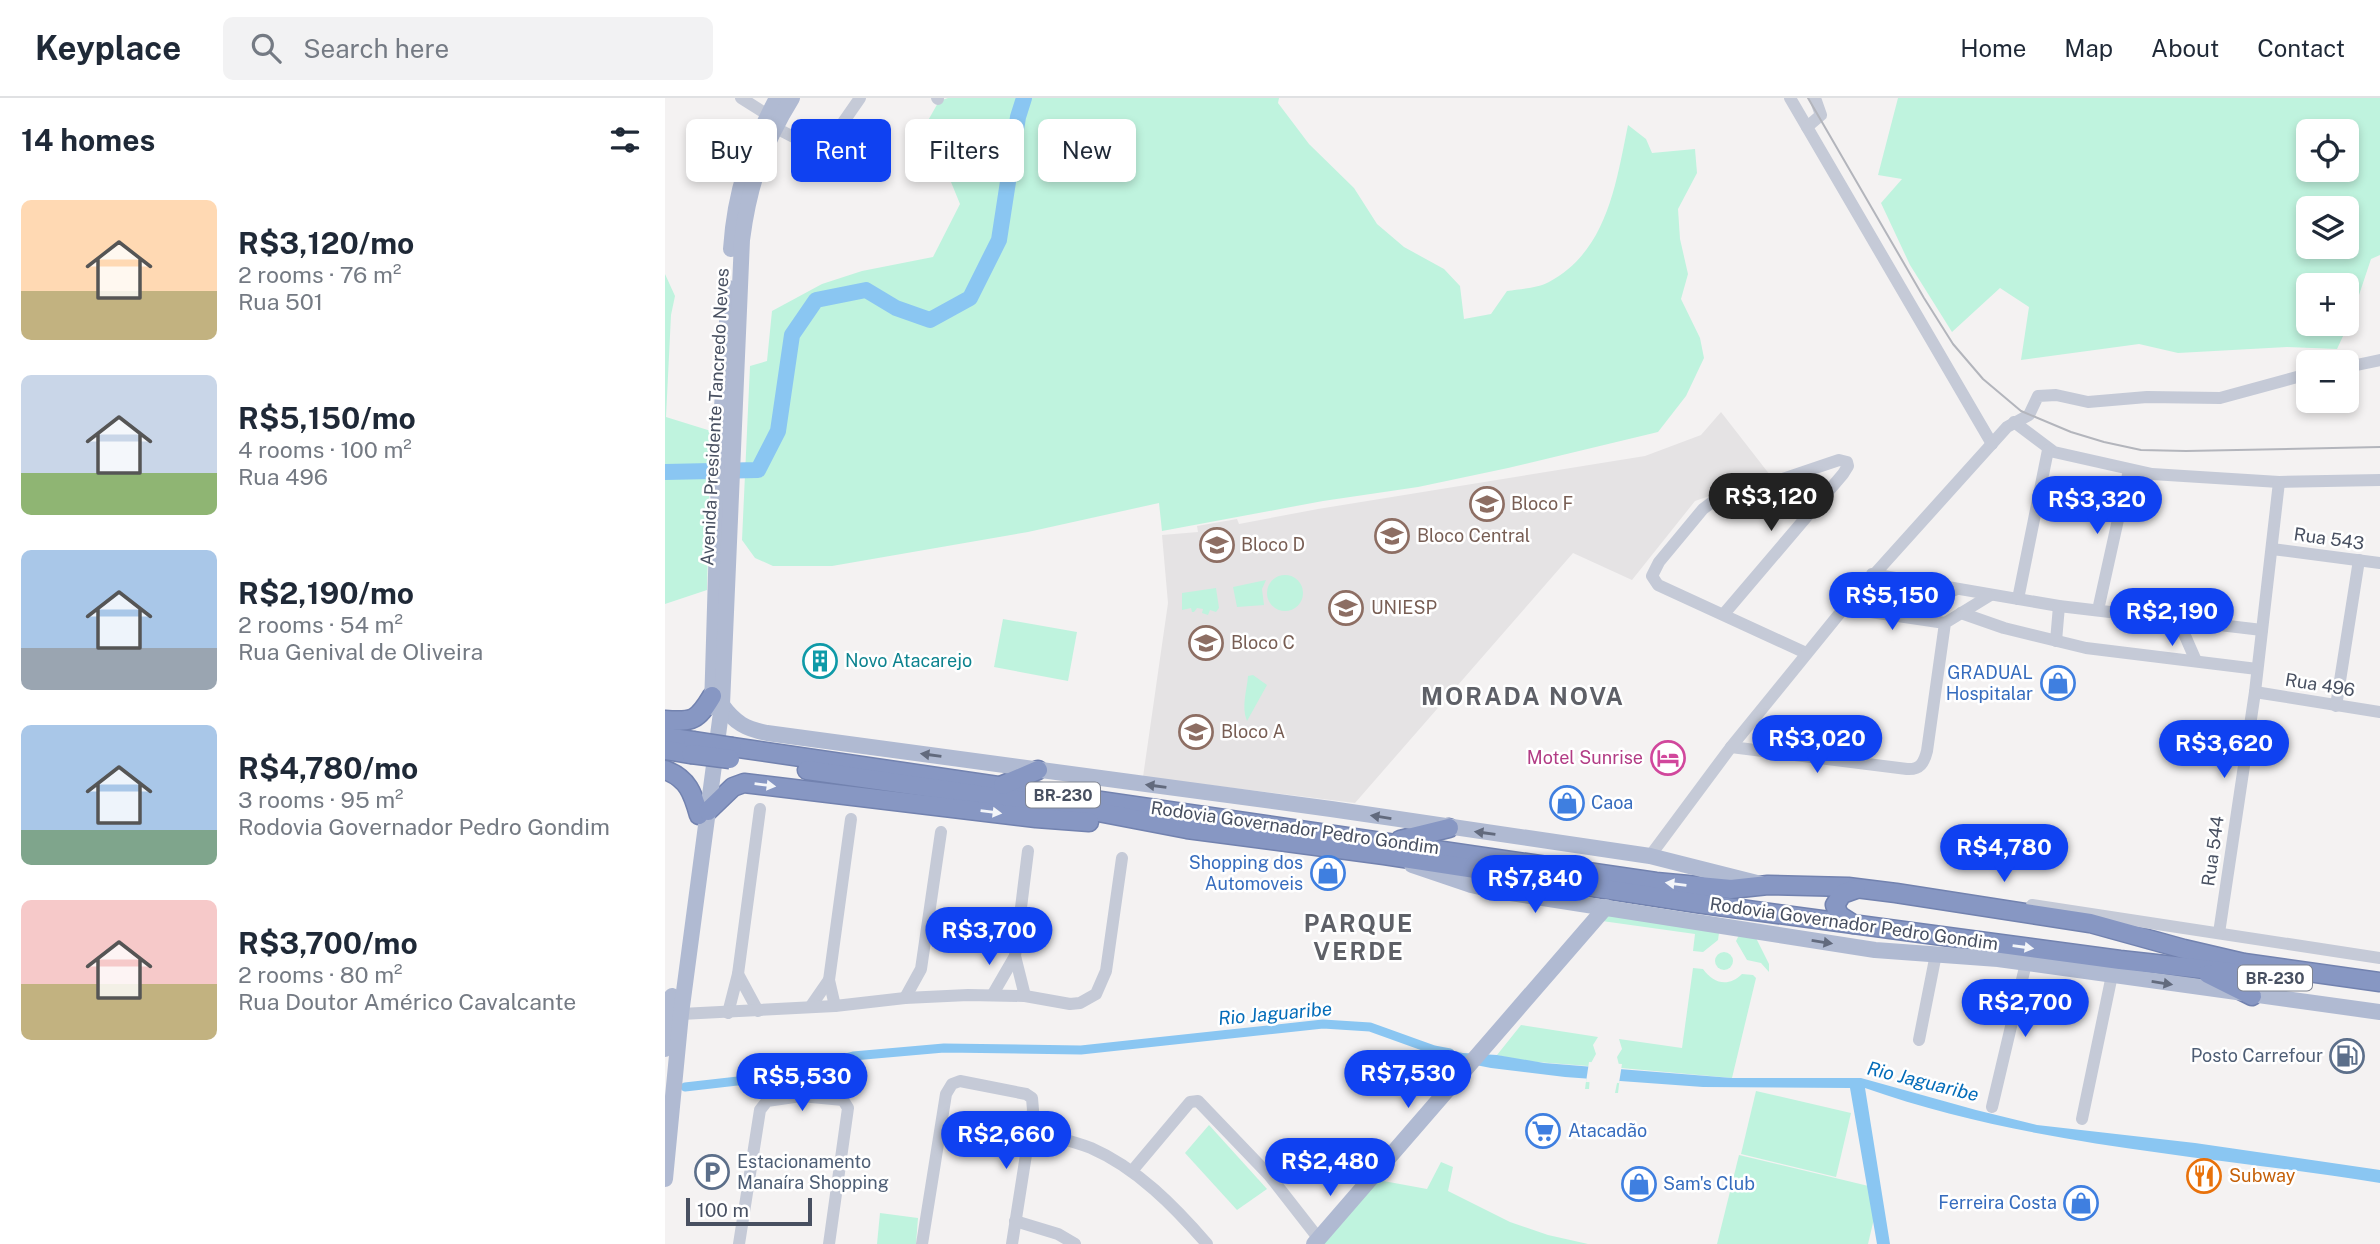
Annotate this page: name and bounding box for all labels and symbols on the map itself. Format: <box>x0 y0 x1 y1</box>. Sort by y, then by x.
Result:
street label: Avenida Presidente Tancredo Neves <box>696 267 733 567</box>
pin: R$3,120 <box>1706 474 1836 533</box>
pin: R$3,320 <box>2032 476 2162 536</box>
school or university icon: Bloco F <box>1468 485 1506 523</box>
place label: Bloco F <box>1511 493 1573 514</box>
school or university icon: Bloco Central <box>1373 517 1411 555</box>
street label: Rua 543 <box>2292 523 2366 554</box>
place label: Bloco Central <box>1417 525 1530 546</box>
school or university icon: Bloco D <box>1198 526 1236 564</box>
place label: Bloco D <box>1241 534 1305 555</box>
pin: R$5,150 <box>1827 573 1957 632</box>
pin: R$2,190 <box>2107 588 2237 648</box>
school or university icon: UNIESP <box>1327 589 1365 627</box>
place label: UNIESP <box>1371 597 1437 618</box>
school or university icon: Bloco C <box>1187 624 1225 662</box>
place label: Bloco C <box>1231 632 1295 653</box>
building icon: Novo Atacarejo <box>801 642 839 680</box>
place label: Novo Atacarejo <box>845 650 972 671</box>
place label: GRADUAL Hospitalar <box>1946 662 2033 704</box>
shop icon: GRADUAL Hospitalar <box>2039 664 2077 702</box>
street label: Rua 496 <box>2284 669 2357 700</box>
district label: MORADA NOVA <box>1421 682 1625 710</box>
school or university icon: Bloco A <box>1177 713 1215 751</box>
pin: R$3,020 <box>1752 716 1882 775</box>
pin: R$3,620 <box>2159 720 2289 780</box>
place label: Bloco A <box>1221 721 1285 742</box>
hotel icon: Motel Sunrise <box>1649 739 1687 777</box>
place label: Motel Sunrise <box>1527 747 1643 768</box>
one-way arrow <box>919 750 941 761</box>
one-way arrow <box>754 780 776 791</box>
one-way arrow <box>1145 780 1167 791</box>
road number: BR-230 <box>1026 782 1100 808</box>
shop icon: Caoa <box>1548 784 1586 822</box>
place label: Caoa <box>1591 792 1633 813</box>
street label: Rodovia Governador Pedro Gondim <box>1149 797 1441 858</box>
one-way arrow <box>980 807 1002 818</box>
one-way arrow <box>1370 811 1392 822</box>
street label: Rua 544 <box>2197 814 2228 888</box>
pin: R$4,780 <box>1939 824 2069 884</box>
one-way arrow <box>1473 827 1495 838</box>
place label: Shopping dos Automoveis <box>1189 852 1303 894</box>
shop icon: Shopping dos Automoveis <box>1309 854 1347 892</box>
pin: R$7,840 <box>1470 856 1600 915</box>
one-way arrow <box>1665 879 1687 890</box>
street label: Rodovia Governador Pedro Gondim <box>1708 893 2000 954</box>
pin: R$3,700 <box>924 908 1054 967</box>
district label: PARQUE VERDE <box>1304 909 1414 965</box>
one-way arrow <box>1811 937 1833 948</box>
one-way arrow <box>2012 942 2034 953</box>
road number: BR-230 <box>2238 965 2312 990</box>
one-way arrow <box>2151 978 2173 989</box>
pin: R$2,700 <box>1960 979 2090 1039</box>
water label: Rio Jaguaribe <box>1217 997 1333 1029</box>
fuel station icon: Posto Carrefour <box>2328 1037 2366 1075</box>
place label: Posto Carrefour <box>2191 1045 2323 1066</box>
pin: R$7,530 <box>1343 1051 1473 1110</box>
pin: R$5,530 <box>737 1054 867 1113</box>
water label: Rio Jaguaribe <box>1865 1057 1981 1105</box>
pin: R$2,660 <box>941 1112 1071 1171</box>
supermarket icon: Atacadão <box>1524 1112 1562 1150</box>
place label: Atacadão <box>1568 1120 1647 1141</box>
pin: R$2,480 <box>1265 1138 1395 1198</box>
place label: Estacionamento Manaíra Shopping <box>737 1151 889 1193</box>
parking icon: Estacionamento Manaíra Shopping <box>693 1153 731 1191</box>
restaurant icon: Subway <box>2185 1157 2223 1195</box>
shop icon: Sam's Club <box>1620 1165 1658 1203</box>
place label: Subway <box>2229 1165 2296 1186</box>
place label: Sam's Club <box>1663 1173 1755 1194</box>
shop icon: Ferreira Costa <box>2062 1184 2100 1222</box>
place label: Ferreira Costa <box>1938 1192 2057 1213</box>
scale bar <box>686 1195 812 1227</box>

